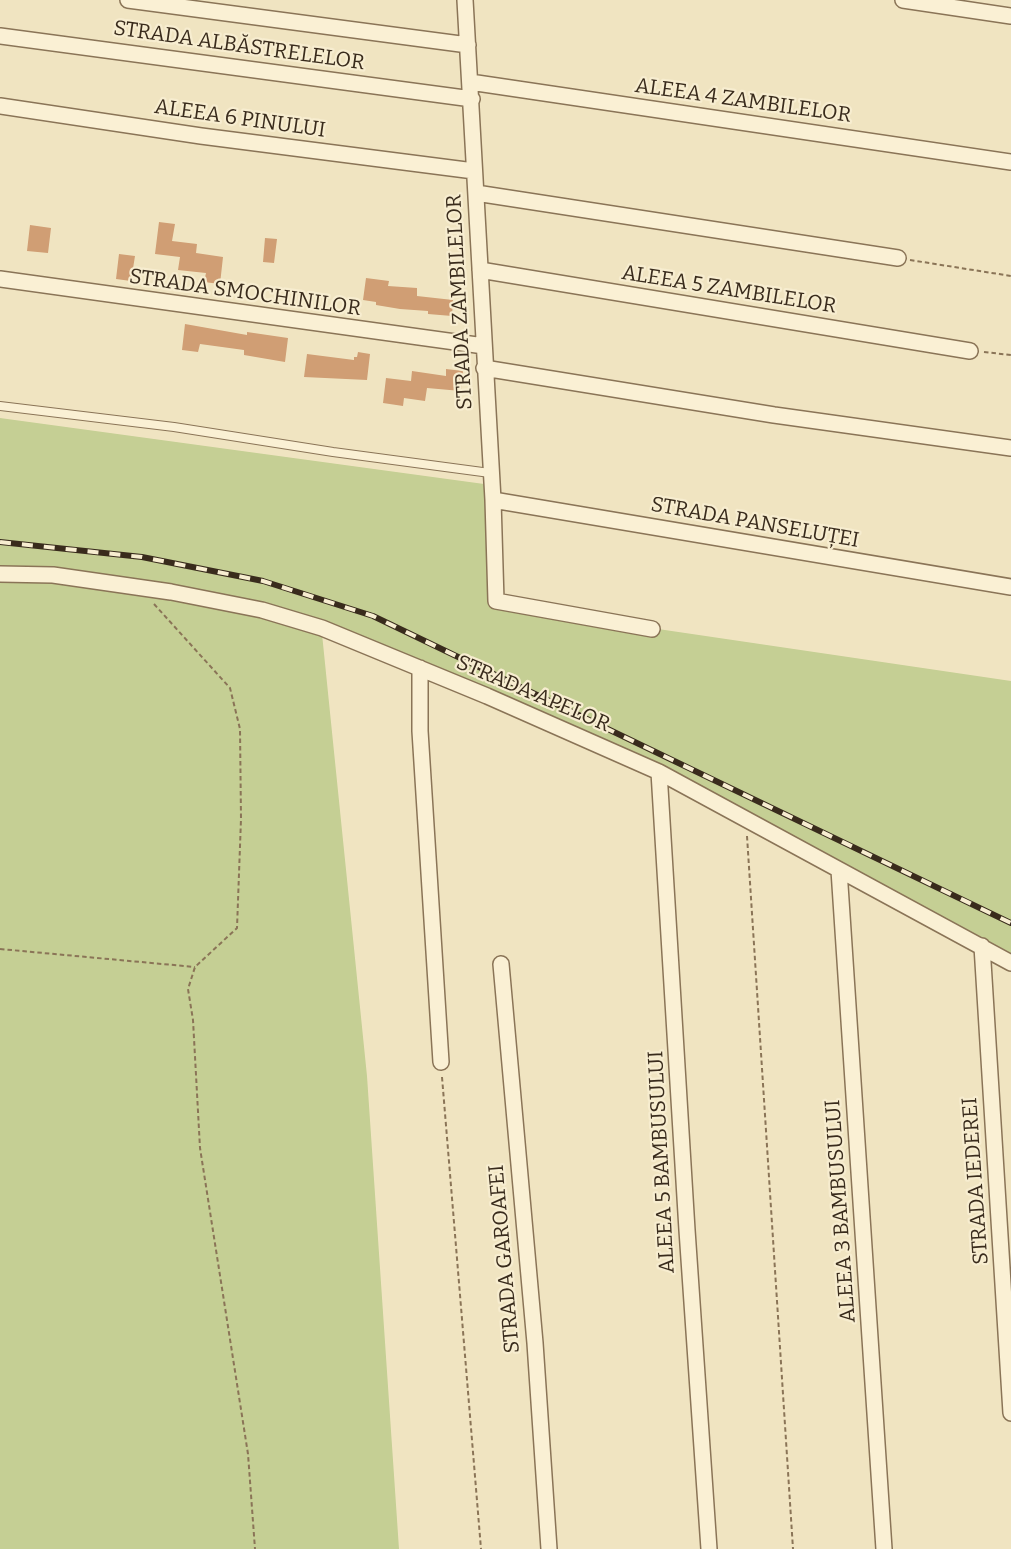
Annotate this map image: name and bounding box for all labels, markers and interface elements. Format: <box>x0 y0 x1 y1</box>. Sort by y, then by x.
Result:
street label: STRADA ALBĂSTRELELOR <box>112 16 366 76</box>
street label: ALEEA 4 ZAMBILELOR <box>633 73 853 129</box>
street label: ALEEA 6 PINULUI <box>153 95 327 143</box>
street label: STRADA ZAMBILELOR <box>442 194 478 410</box>
street label: ALEEA 5 ZAMBILELOR <box>620 261 838 319</box>
street label: STRADA SMOCHINILOR <box>127 264 363 322</box>
street label: STRADA PANSELUȚEI <box>649 492 861 554</box>
street label: STRADA APELOR <box>452 650 614 738</box>
street label: ALEEA 5 BAMBUSULUI <box>644 1050 680 1274</box>
street label: STRADA IEDEREI <box>958 1096 994 1266</box>
street label: ALEEA 3 BAMBUSULUI <box>821 1099 861 1323</box>
street label: STRADA GAROAFEI <box>484 1164 526 1354</box>

